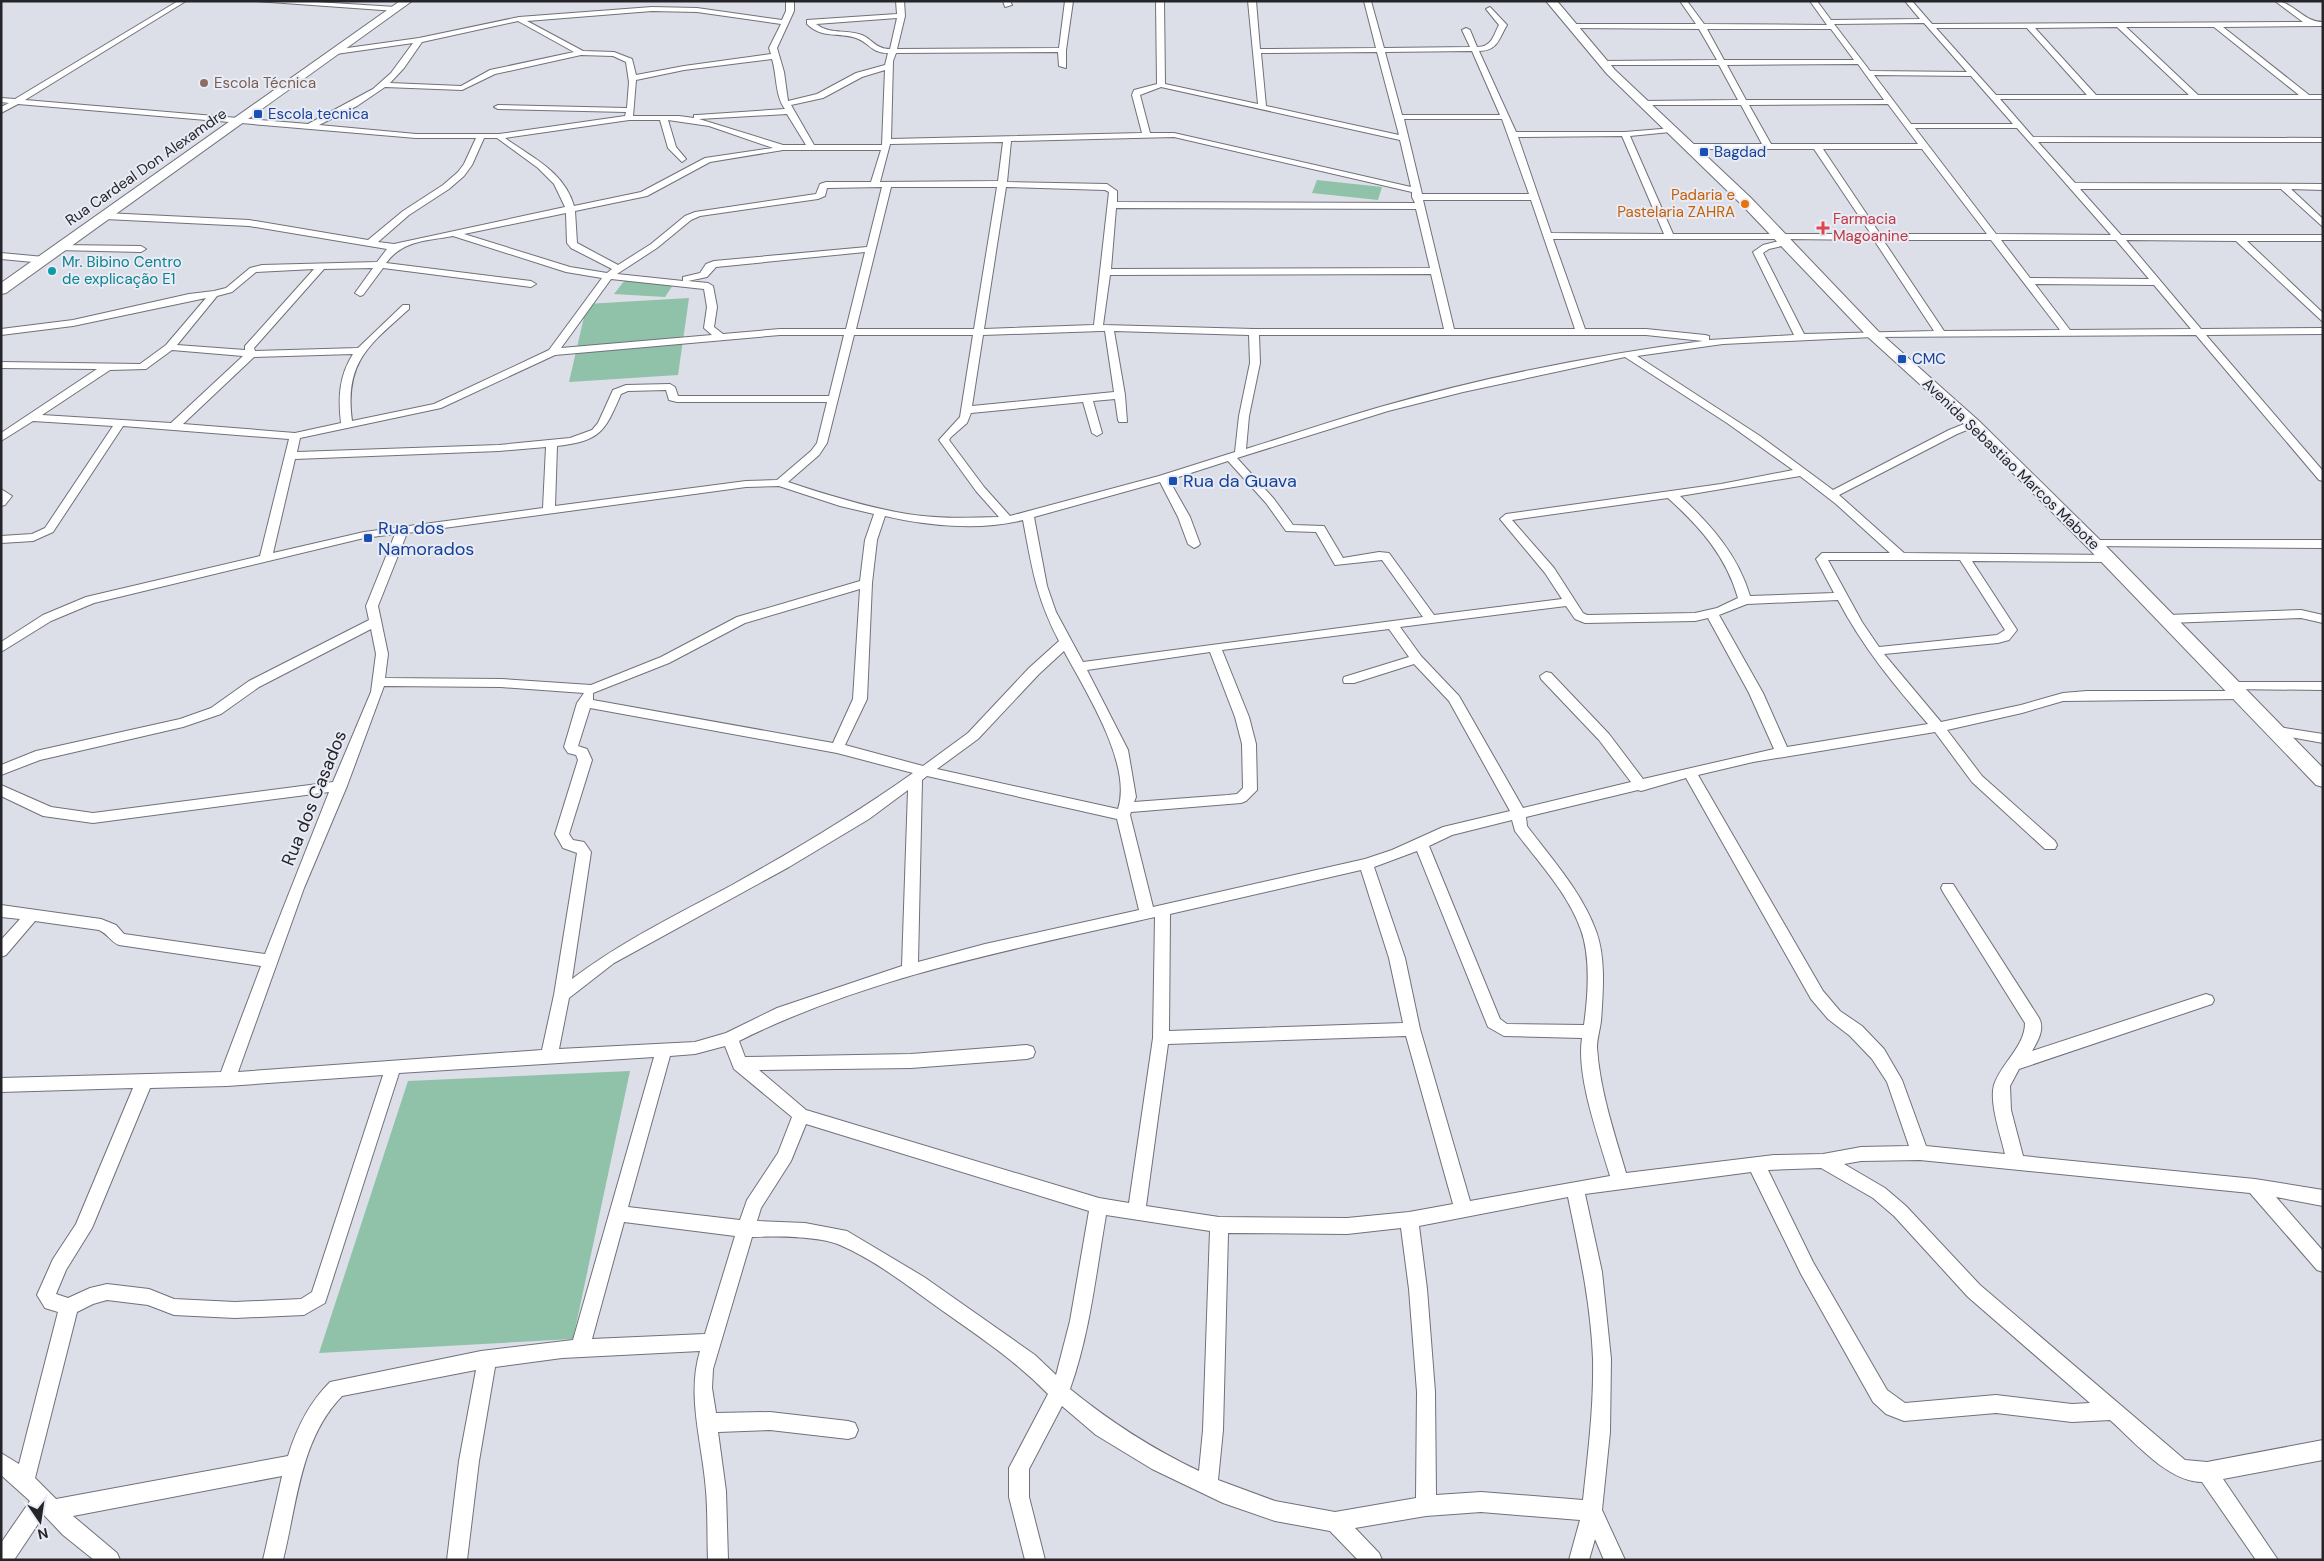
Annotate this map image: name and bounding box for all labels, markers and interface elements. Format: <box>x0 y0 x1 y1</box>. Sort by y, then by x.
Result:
place label: Escola Técnica <box>214 73 316 93</box>
marker: Escola Técnica <box>198 77 210 89</box>
street label: Rua Cardeal Don Alexamdre <box>61 104 231 230</box>
place label: Escola tecnica <box>268 104 369 124</box>
marker: Escola tecnica <box>252 108 264 120</box>
place label: Bagdad <box>1714 142 1766 162</box>
marker: Bagdad <box>1698 146 1710 158</box>
place label: Padaria e Pastelaria ZAHRA <box>1617 185 1735 222</box>
marker: Padaria e Pastelaria ZAHRA <box>1739 198 1751 210</box>
place label: Farmacia Magoanine <box>1833 209 1908 246</box>
marker: Farmacia Magoanine <box>1817 222 1829 234</box>
place label: Mr. Bibino Centro de explicação E1 <box>62 252 182 289</box>
marker: Mr. Bibino Centro de explicação E1 <box>46 265 58 277</box>
place label: CMC <box>1912 349 1946 369</box>
marker: CMC <box>1896 353 1908 365</box>
street label: Avenida Sebastiao Marcos Mabote <box>1918 374 2104 554</box>
place label: Rua da Guava <box>1183 469 1297 493</box>
marker: Rua da Guava <box>1167 475 1179 487</box>
place label: Rua dos Namorados <box>378 516 474 561</box>
marker: Rua dos Namorados <box>362 532 374 544</box>
street label: Rua dos Casados <box>276 727 352 869</box>
north arrow <box>15 1496 65 1546</box>
text: N <box>36 1524 50 1544</box>

